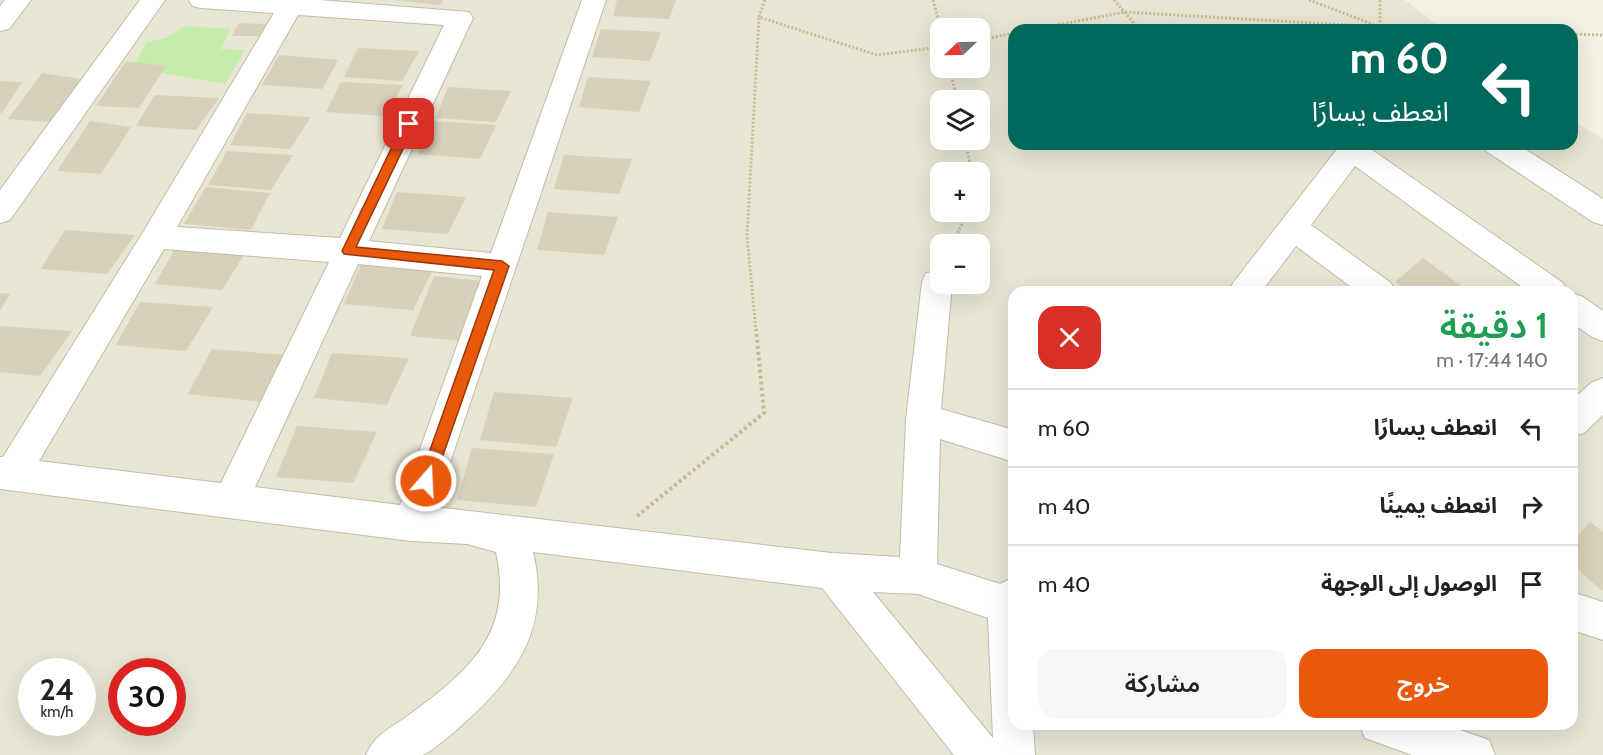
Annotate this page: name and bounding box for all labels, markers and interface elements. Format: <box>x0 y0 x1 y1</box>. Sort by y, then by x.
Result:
north arrow <box>930 18 990 78</box>
map controls <box>930 18 990 294</box>
text: 60 m <box>1350 32 1449 84</box>
icon: left <box>1470 48 1548 126</box>
button: layers <box>930 90 990 150</box>
text: انعطف يسارًا <box>1312 95 1449 128</box>
pin <box>383 98 434 149</box>
icon: arrive <box>392 107 425 140</box>
button: + <box>930 162 990 222</box>
button: − <box>930 234 990 294</box>
text: 1 دقيقة <box>1440 303 1548 347</box>
button: close <box>1038 306 1101 369</box>
text: 140 m · 17:44 <box>1436 348 1548 372</box>
icon: left <box>1515 412 1548 445</box>
text: انعطف يسارًا <box>1374 414 1497 441</box>
text: 60 m <box>1038 415 1090 442</box>
position arrow <box>394 449 458 513</box>
icon: right <box>1515 490 1548 523</box>
text: انعطف يمينًا <box>1380 492 1497 519</box>
text: 40 m <box>1038 493 1090 520</box>
icon: arrive <box>1515 568 1548 601</box>
text: الوصول إلى الوجهة <box>1321 570 1497 597</box>
text: 40 m <box>1038 571 1090 598</box>
button: مشاركة <box>1038 649 1287 718</box>
button: خروج <box>1299 649 1548 718</box>
speed limit sign: 30 <box>108 658 186 736</box>
text: 24 <box>40 671 74 708</box>
text: km/h <box>41 703 73 721</box>

